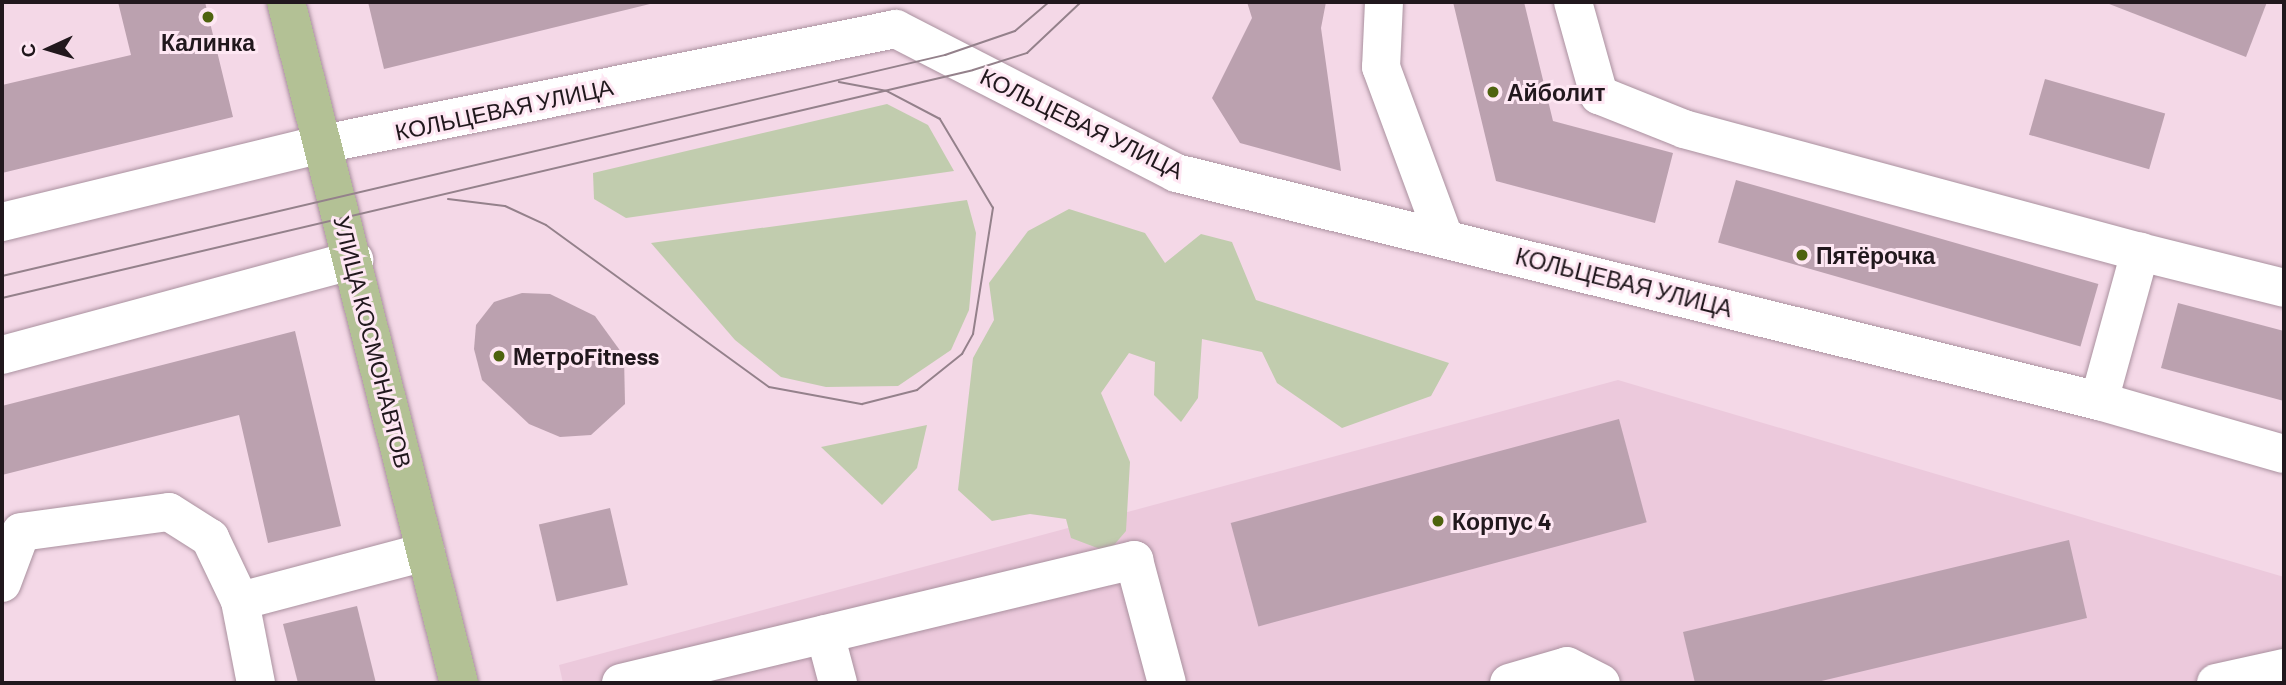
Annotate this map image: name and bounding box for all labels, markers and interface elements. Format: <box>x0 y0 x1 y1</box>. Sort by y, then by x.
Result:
marker: Калинка <box>200 9 216 25</box>
north arrow <box>14 14 84 84</box>
place label: Калинка <box>161 28 255 56</box>
text: С <box>16 43 40 58</box>
street label: КОЛЬЦЕВАЯ УЛИЦА <box>976 62 1188 184</box>
street label: КОЛЬЦЕВАЯ УЛИЦА <box>392 72 616 146</box>
place label: Айболит <box>1507 78 1605 106</box>
marker: Айболит <box>1485 84 1501 100</box>
street label: УЛИЦА КОСМОНАВТОВ <box>328 213 418 471</box>
place label: Пятёрочка <box>1816 241 1935 269</box>
street label: КОЛЬЦЕВАЯ УЛИЦА <box>1513 242 1735 322</box>
marker: Пятёрочка <box>1794 247 1810 263</box>
place label: МетроFitness <box>513 342 659 370</box>
marker: МетроFitness <box>491 348 507 364</box>
place label: Корпус 4 <box>1452 507 1552 535</box>
marker: Корпус 4 <box>1430 513 1446 529</box>

